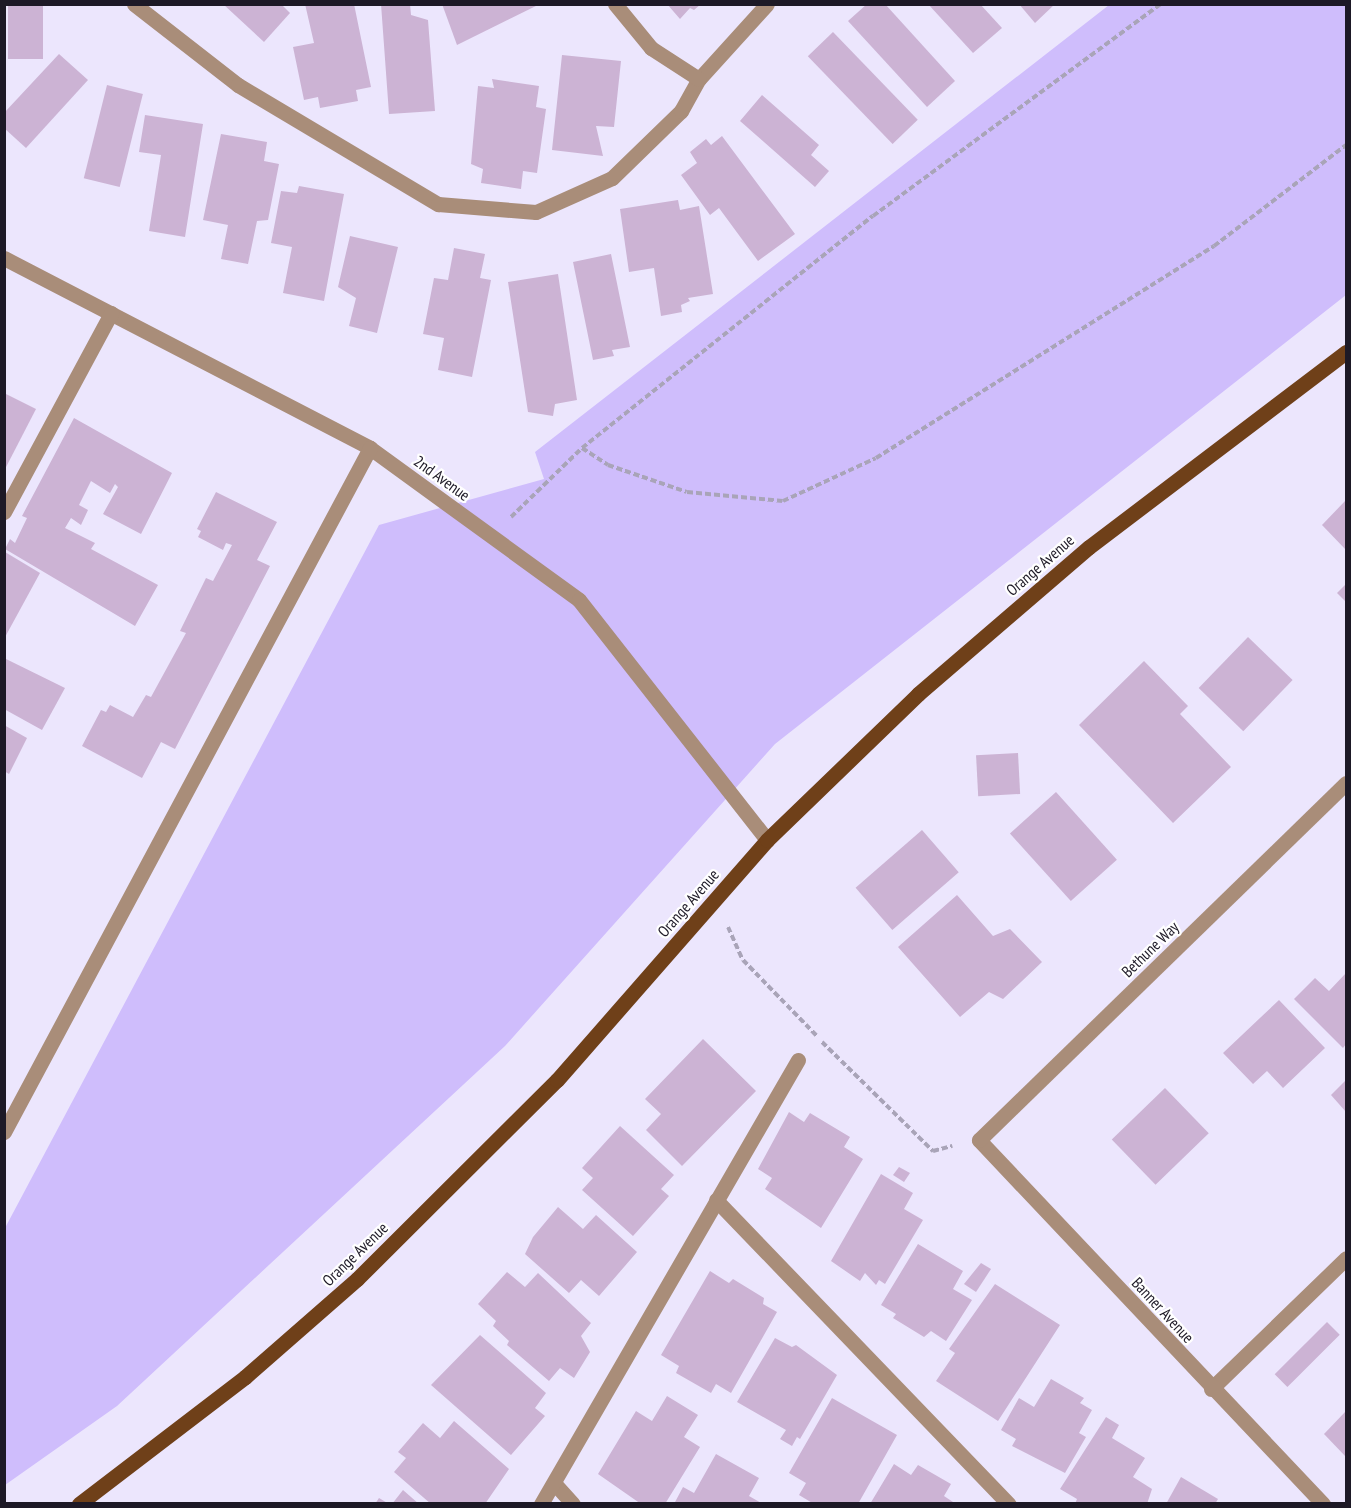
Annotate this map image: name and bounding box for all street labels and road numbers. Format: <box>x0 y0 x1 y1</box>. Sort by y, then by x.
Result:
street label: 2nd Avenue <box>410 451 474 505</box>
street label: Orange Avenue <box>1002 530 1078 600</box>
street label: Orange Avenue <box>653 865 723 941</box>
street label: Bethune Way <box>1117 917 1183 981</box>
street label: Orange Avenue <box>318 1218 392 1290</box>
street label: Banner Avenue <box>1128 1273 1198 1347</box>

